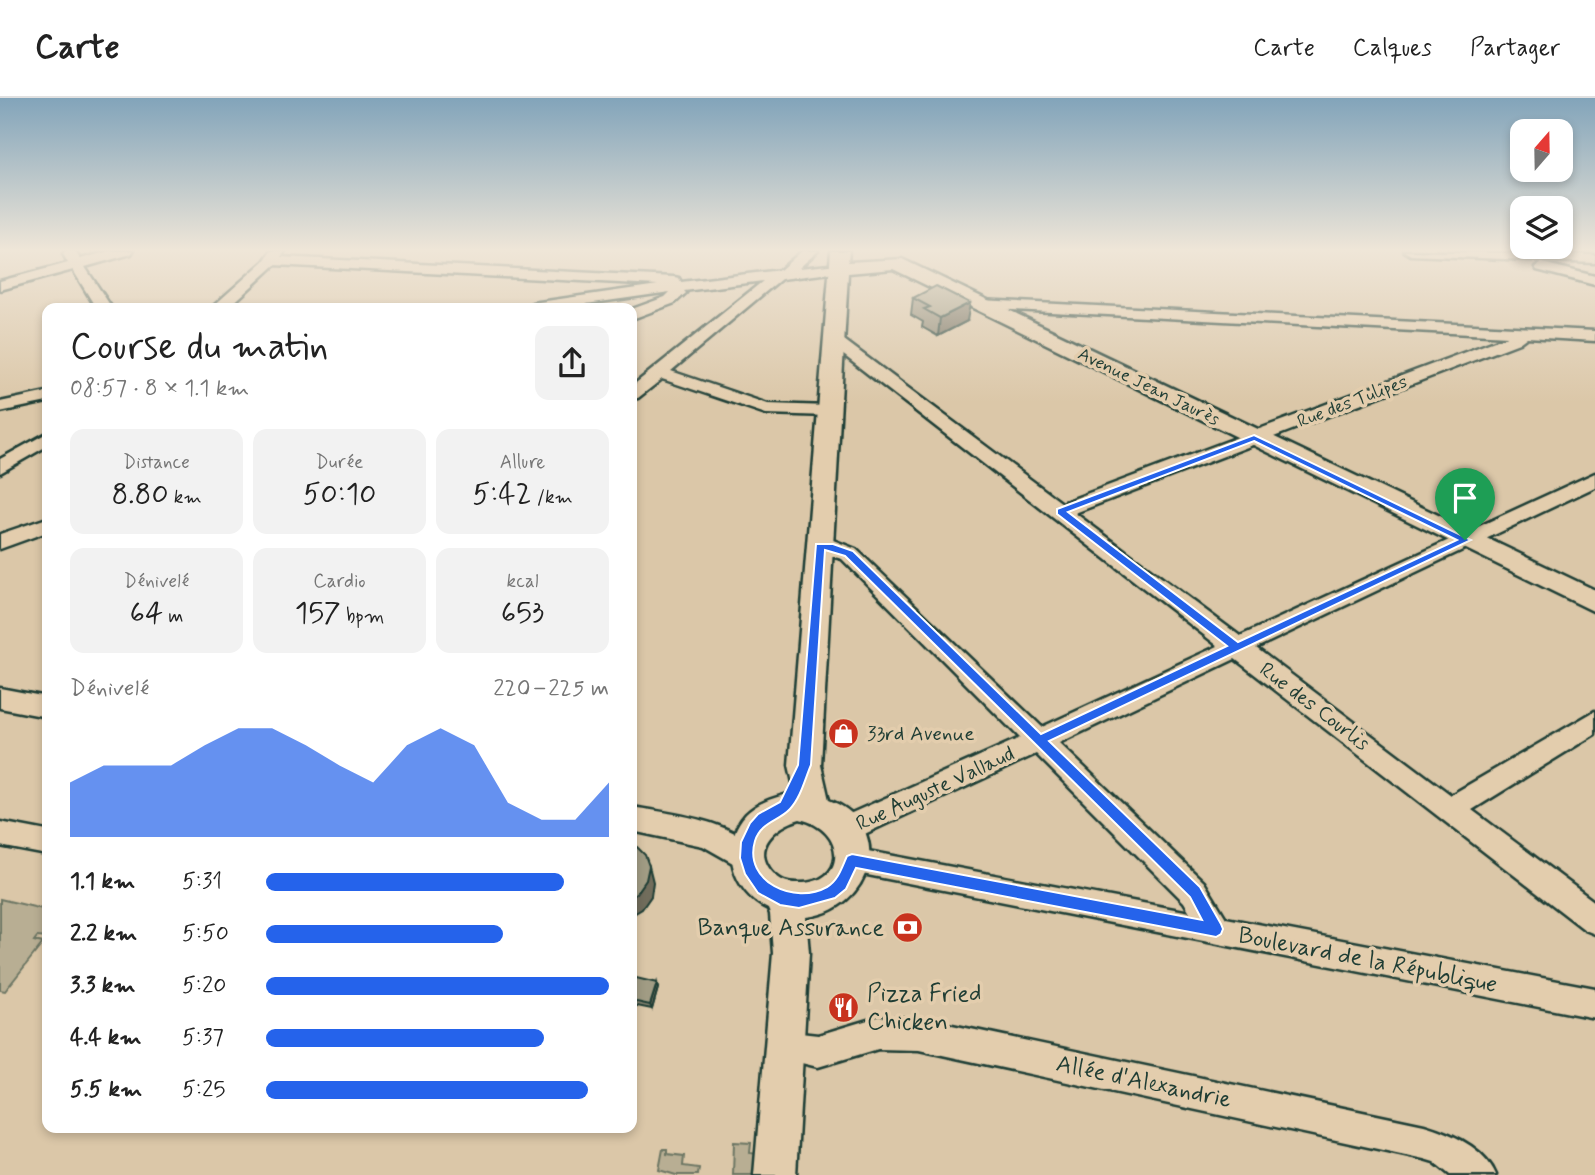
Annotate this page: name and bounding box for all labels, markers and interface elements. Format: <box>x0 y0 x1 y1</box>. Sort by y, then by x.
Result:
text: Carte <box>35 26 120 70</box>
text: Carte <box>1253 33 1315 64</box>
text: Calques <box>1353 33 1432 64</box>
text: Partager <box>1470 33 1560 64</box>
north arrow <box>1510 119 1573 182</box>
map controls <box>1510 119 1573 259</box>
button: layers <box>1510 196 1573 259</box>
text: Course du matin <box>70 323 328 372</box>
button: share <box>535 326 609 400</box>
street label: Avenue Jean Jaurès <box>1074 342 1224 432</box>
street label: Rue des Tulipes <box>1294 370 1411 434</box>
text: 08:57 · 8 × 1.1 km <box>70 374 249 404</box>
text: Distance <box>123 450 190 475</box>
text: Durée <box>316 450 363 475</box>
text: Allure <box>500 450 545 475</box>
pin <box>1435 468 1495 540</box>
text: 8.80 <box>111 475 169 514</box>
text: 50:10 <box>303 475 376 514</box>
text: 5:42 <box>472 475 532 514</box>
icon: arrive <box>1446 479 1484 517</box>
text: km <box>169 485 202 510</box>
text: /km <box>532 485 573 510</box>
text: Dénivelé <box>124 569 189 594</box>
text: Cardio <box>313 569 366 594</box>
text: kcal <box>507 569 538 594</box>
text: 64 <box>130 594 163 633</box>
text: 157 <box>295 594 341 633</box>
text: 653 <box>501 594 544 633</box>
text: m <box>163 604 183 629</box>
text: bpm <box>341 604 384 629</box>
street label: Rue des Courlis <box>1254 656 1375 758</box>
text: Dénivelé <box>70 674 149 704</box>
text: 220–225 m <box>493 674 609 704</box>
shop icon: 33rd Avenue <box>827 716 861 750</box>
place label: 33rd Avenue <box>867 720 975 748</box>
street label: Rue Auguste Vallaud <box>852 740 1019 838</box>
text: 1.1 km <box>70 867 135 897</box>
text: 5:31 <box>182 867 222 897</box>
bank icon: Banque Assurance <box>890 910 924 944</box>
place label: Banque Assurance <box>697 913 884 944</box>
text: 2.2 km <box>70 919 137 949</box>
text: 5:50 <box>182 919 229 949</box>
street label: Boulevard de la République <box>1236 920 1500 1001</box>
text: 3.3 km <box>70 971 135 1001</box>
text: 5:20 <box>182 971 226 1001</box>
place label: Pizza Fried Chicken <box>867 979 982 1038</box>
restaurant icon: Pizza Fried Chicken <box>827 990 861 1024</box>
text: 4.4 km <box>70 1023 141 1053</box>
text: 5:37 <box>182 1023 224 1053</box>
street label: Allée d'Alexandrie <box>1053 1049 1234 1116</box>
text: 5.5 km <box>70 1075 142 1105</box>
text: 5:25 <box>182 1075 225 1105</box>

